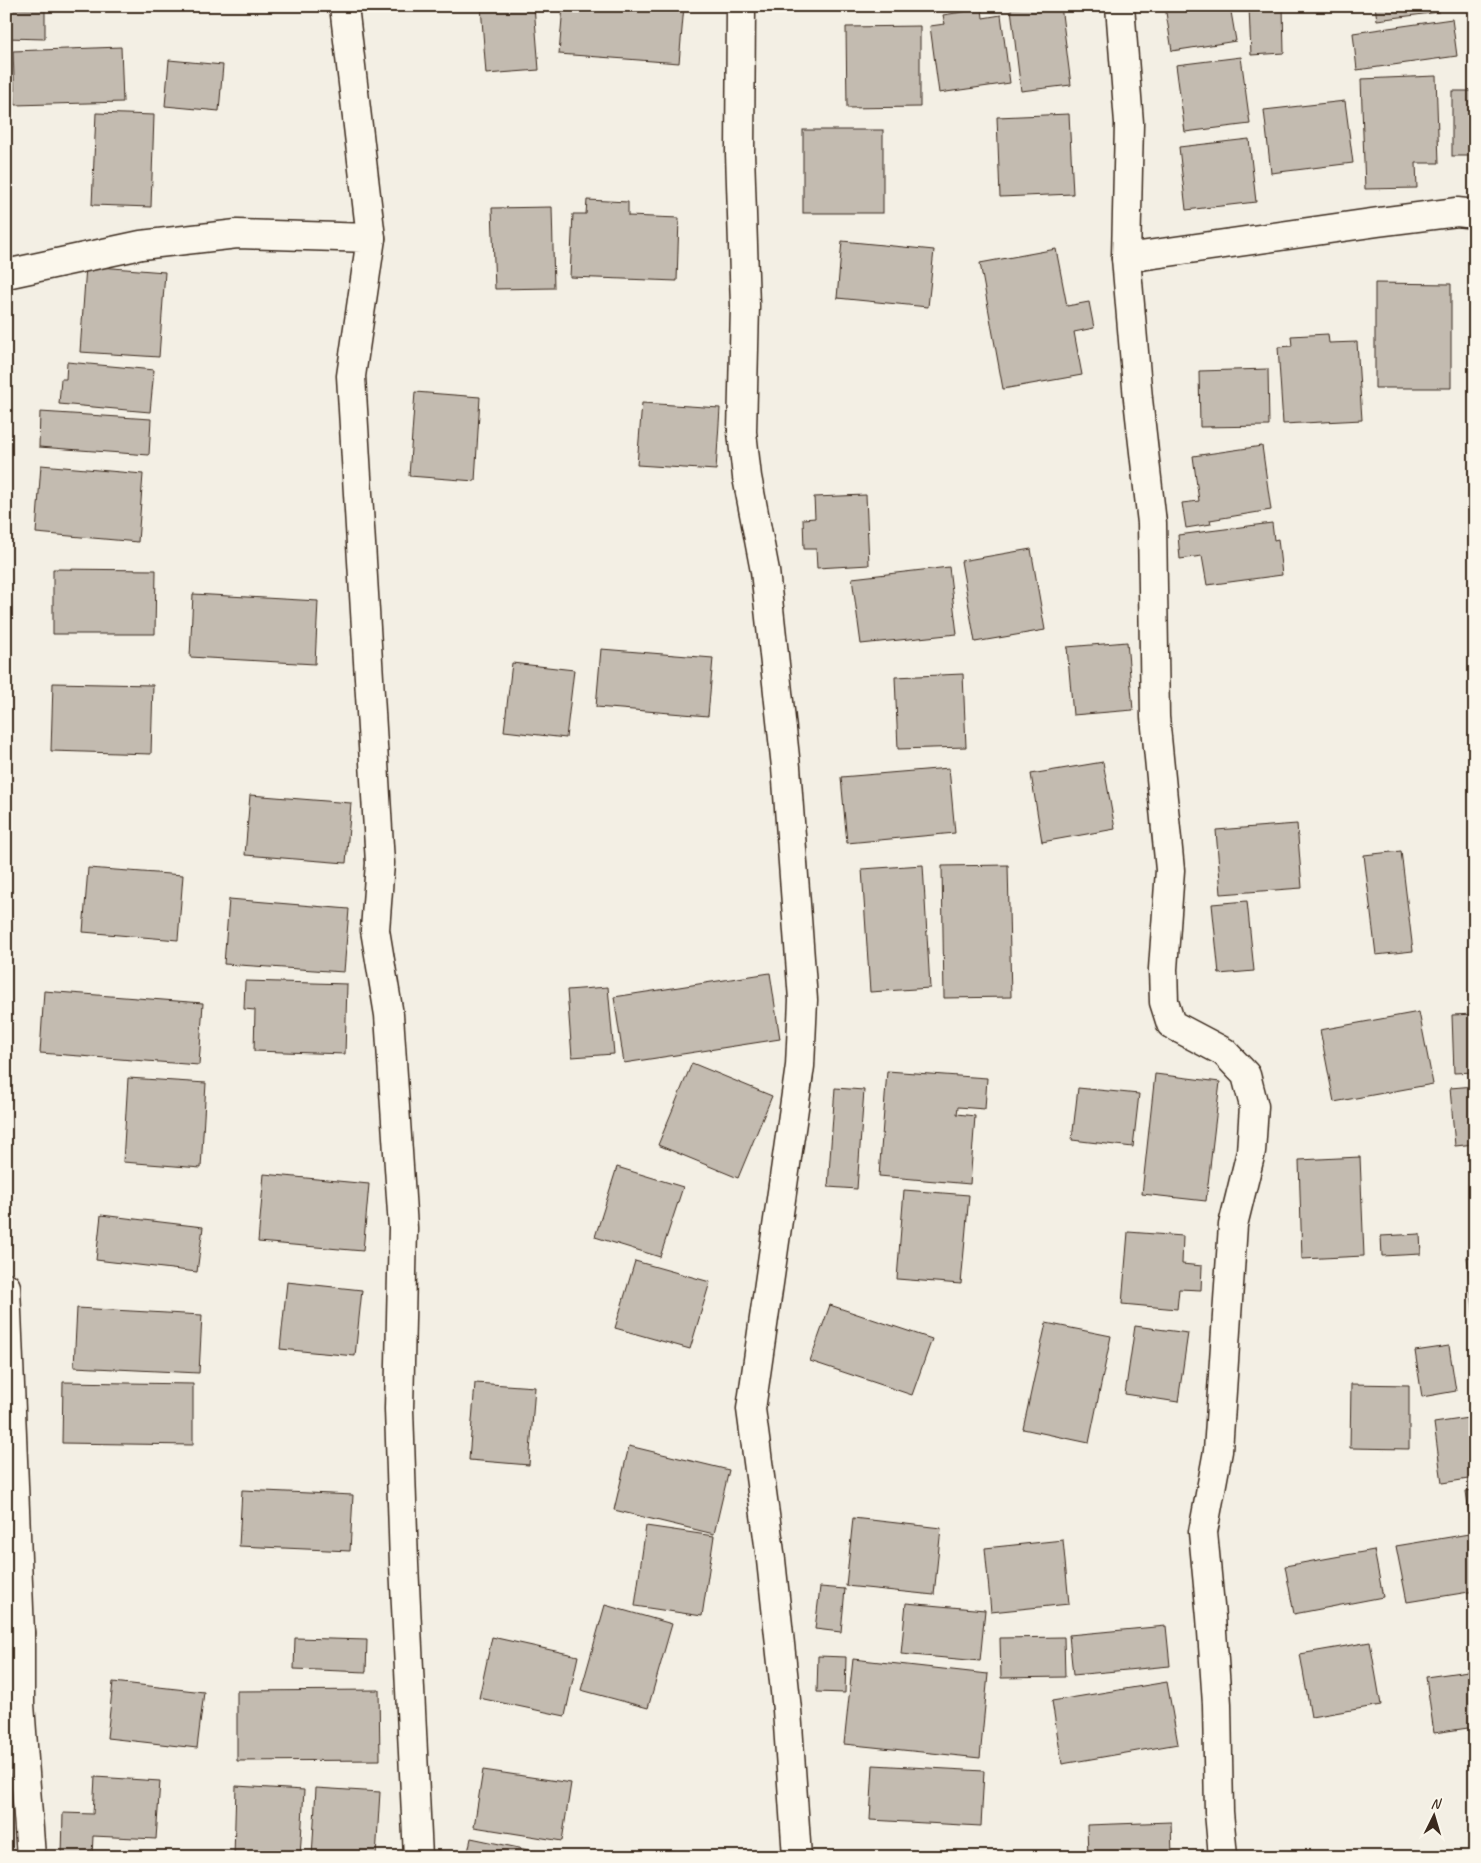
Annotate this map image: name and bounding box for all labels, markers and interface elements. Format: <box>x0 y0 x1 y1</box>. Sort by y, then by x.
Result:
north arrow <box>1408 1790 1458 1840</box>
text: N <box>1430 1795 1442 1813</box>

